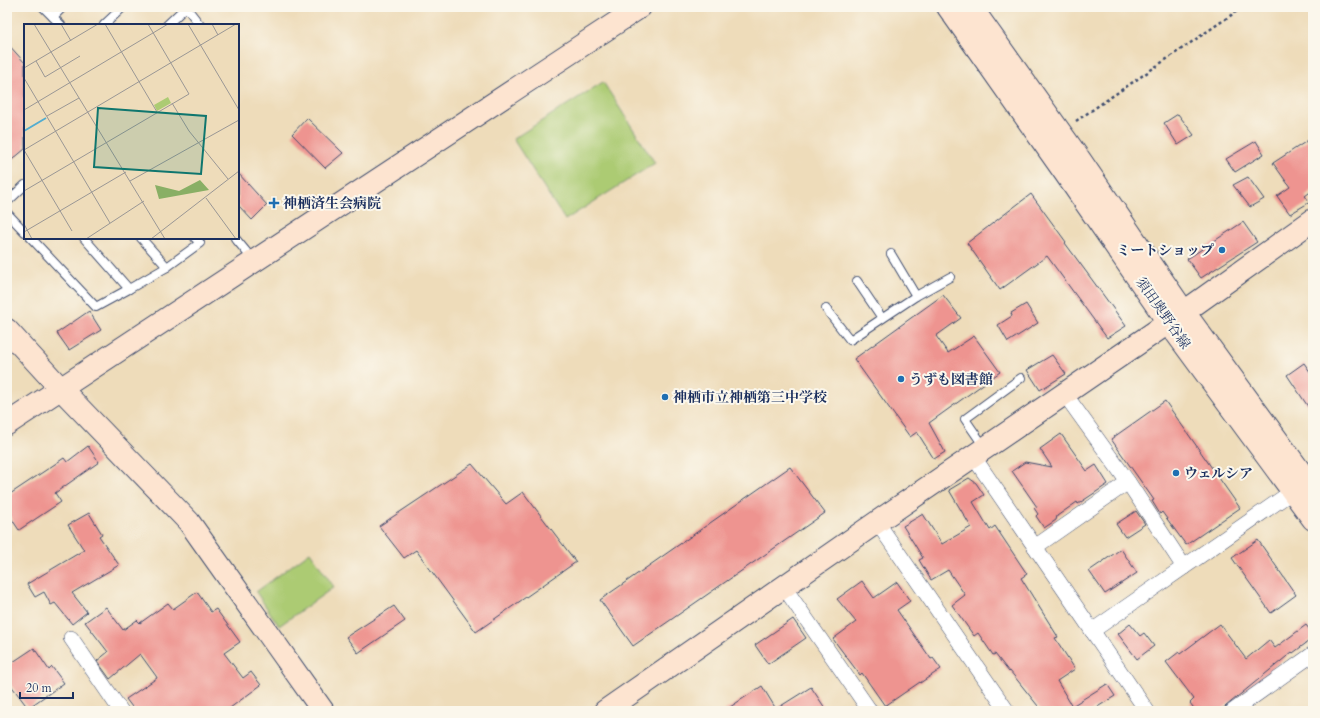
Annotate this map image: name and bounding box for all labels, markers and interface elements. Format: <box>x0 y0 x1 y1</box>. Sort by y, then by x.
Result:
inset map <box>24 24 239 239</box>
place label: 神栖済生会病院 <box>283 194 381 213</box>
marker: 神栖済生会病院 <box>268 197 280 209</box>
place label: ミートショップ <box>1116 241 1214 260</box>
marker: ミートショップ <box>1217 245 1227 255</box>
street label: 須田奥野谷線 <box>1131 273 1195 353</box>
place label: うずも図書館 <box>909 370 993 389</box>
marker: うずも図書館 <box>896 374 906 384</box>
place label: 神栖市立神栖第三中学校 <box>673 388 827 407</box>
marker: 神栖市立神栖第三中学校 <box>660 392 670 402</box>
place label: ウェルシア <box>1184 464 1253 483</box>
marker: ウェルシア <box>1171 468 1181 478</box>
scale bar <box>20 674 73 700</box>
text: 20 m <box>26 680 53 696</box>

